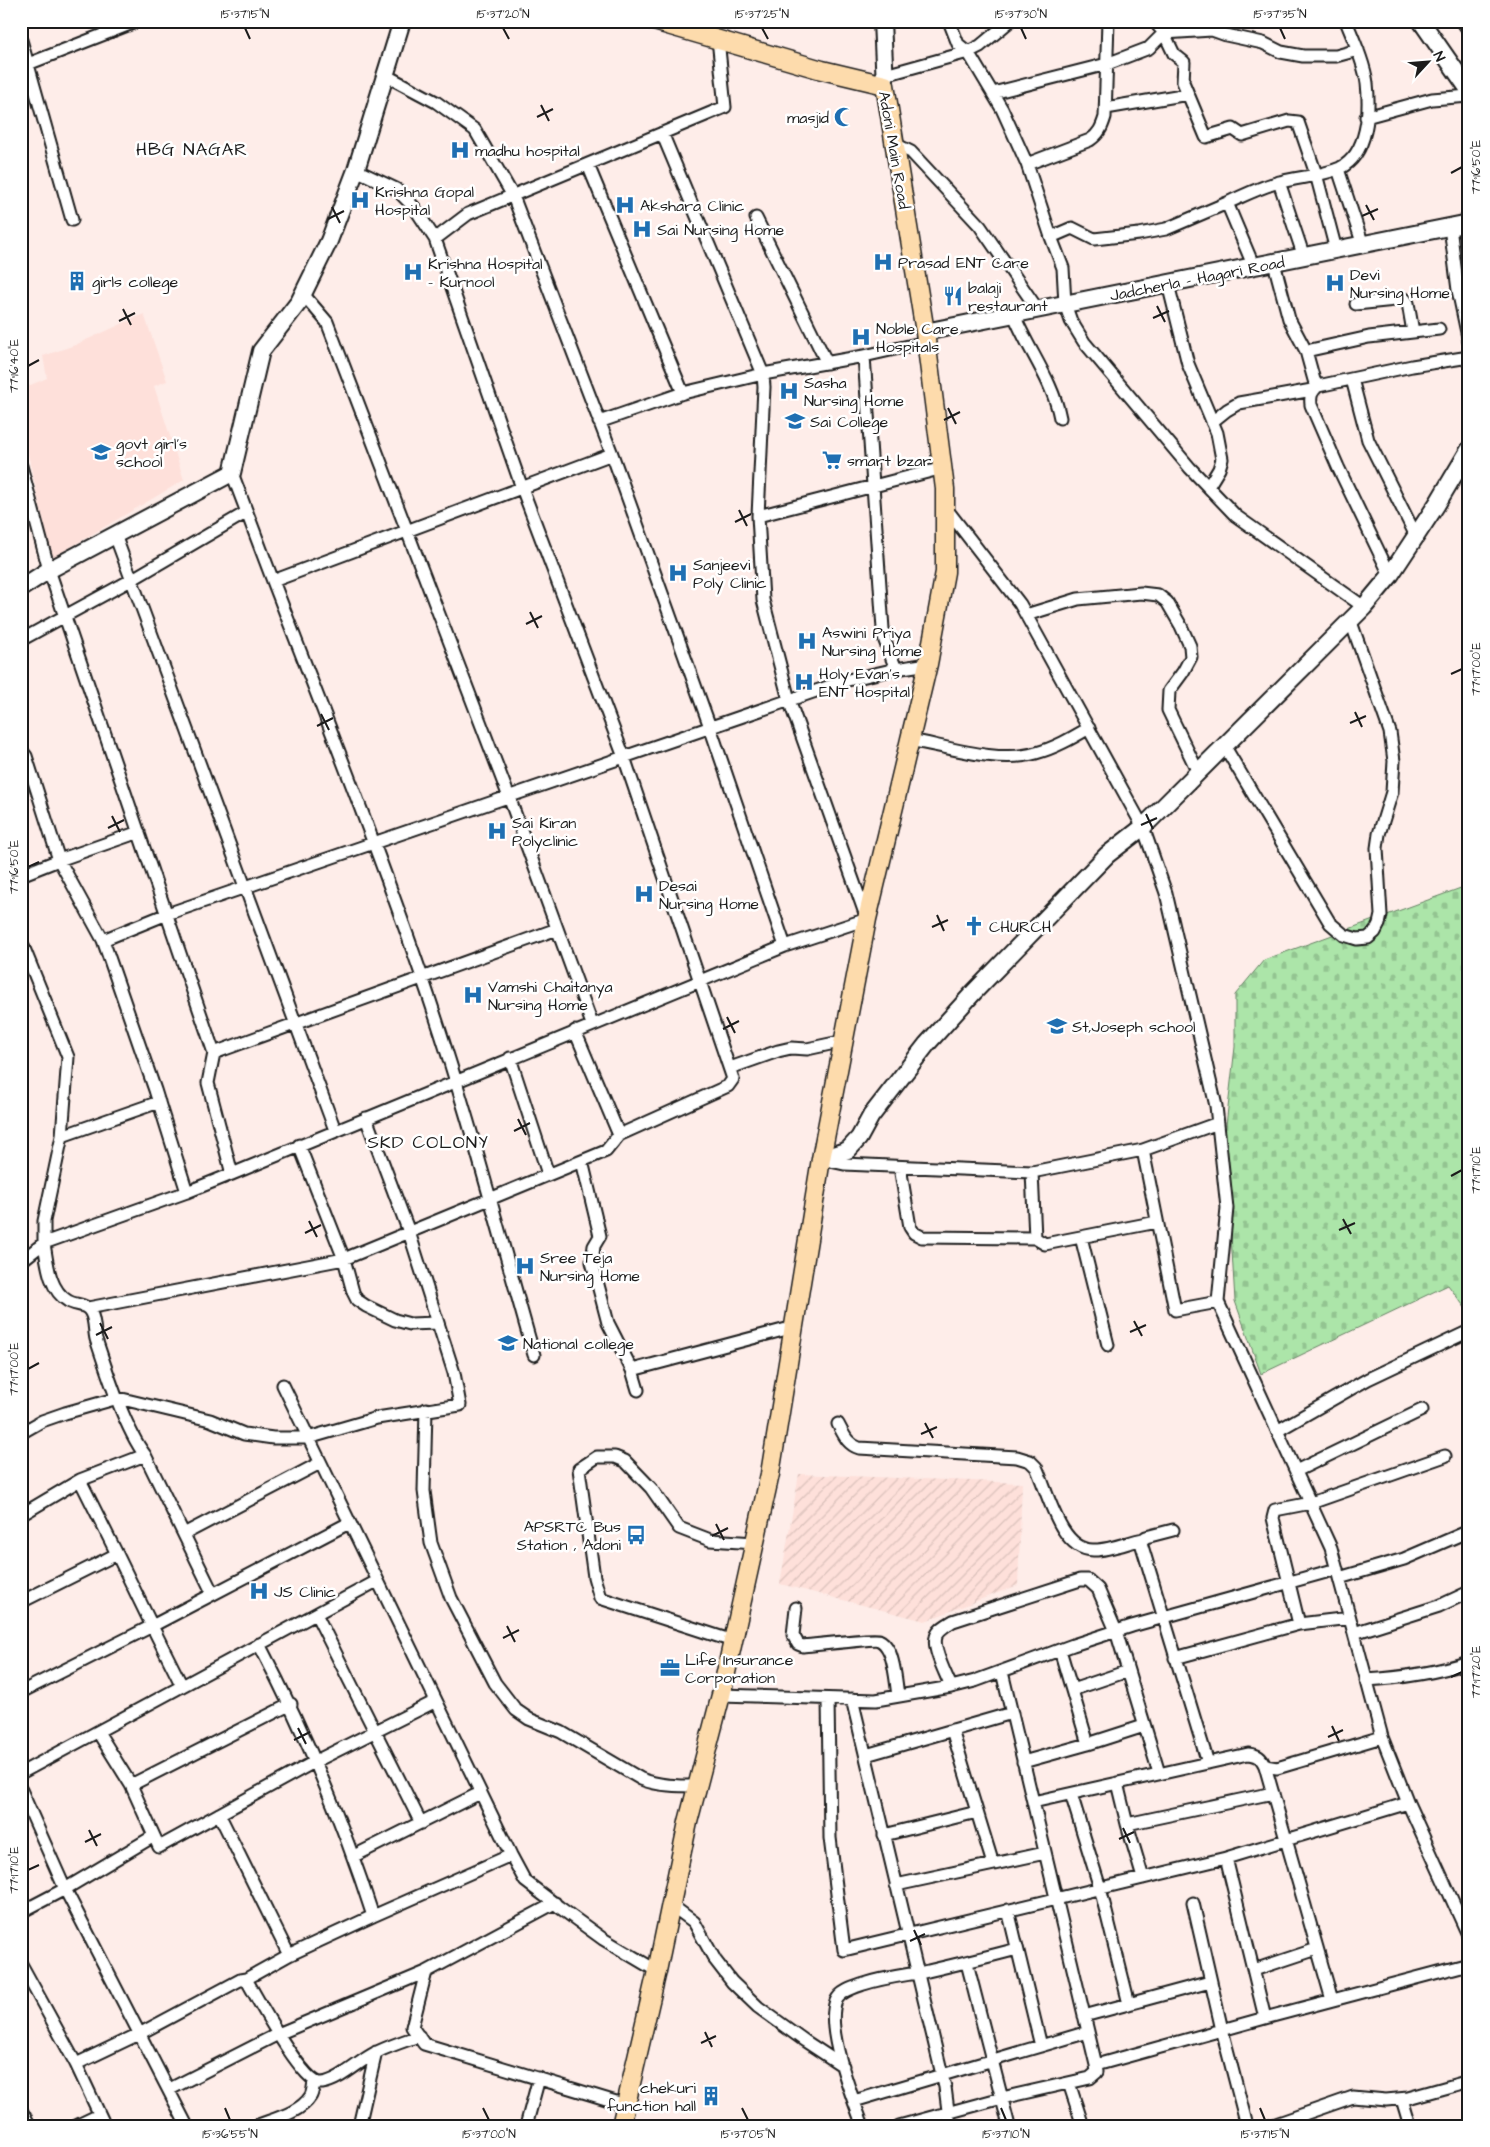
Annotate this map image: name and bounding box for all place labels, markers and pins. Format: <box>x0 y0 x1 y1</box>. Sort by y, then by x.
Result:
mosque icon: masjid <box>833 106 855 128</box>
place label: masjid <box>787 107 829 129</box>
hospital icon: madhu hospital <box>449 139 471 161</box>
place label: madhu hospital <box>475 140 580 162</box>
place label: Krishna Gopal Hospital <box>375 181 474 221</box>
hospital icon: Krishna Gopal Hospital <box>349 189 371 211</box>
hospital icon: Akshara Clinic <box>614 194 636 216</box>
place label: Akshara Clinic <box>640 195 744 217</box>
hospital icon: Sai Nursing Home <box>631 218 653 240</box>
place label: Sai Nursing Home <box>657 219 784 242</box>
hospital icon: Prasad ENT Care <box>872 251 894 273</box>
place label: Prasad ENT Care <box>898 252 1029 274</box>
place label: Krishna Hospital - Kurnool <box>428 253 543 293</box>
hospital icon: Krishna Hospital - Kurnool <box>402 261 424 283</box>
place label: Devi Nursing Home <box>1350 264 1450 305</box>
building icon: girls college <box>66 270 88 292</box>
place label: girls college <box>92 271 179 294</box>
hospital icon: Devi Nursing Home <box>1324 272 1346 294</box>
place label: balaji restaurant <box>968 277 1048 317</box>
restaurant icon: balaji restaurant <box>942 285 964 307</box>
place label: Noble Care Hospitals <box>876 318 959 358</box>
hospital icon: Noble Care Hospitals <box>850 326 872 348</box>
place label: Sasha Nursing Home <box>804 372 904 413</box>
hospital icon: Sasha Nursing Home <box>778 380 800 402</box>
school or university icon: Sai College <box>784 410 806 432</box>
place label: Sai College <box>810 411 889 434</box>
place label: govt girl's school <box>116 433 187 473</box>
school or university icon: govt girl's school <box>90 441 112 463</box>
supermarket icon: smart bzar <box>821 449 843 471</box>
place label: smart bzar <box>847 450 931 472</box>
place label: Sanjeevi Poly Clinic <box>693 554 767 595</box>
hospital icon: Sanjeevi Poly Clinic <box>667 562 689 584</box>
place label: Aswini Priya Nursing Home <box>822 622 922 663</box>
hospital icon: Aswini Priya Nursing Home <box>796 630 818 652</box>
place label: Holy Evan's ENT Hospital <box>819 663 910 703</box>
hospital icon: Holy Evan's ENT Hospital <box>793 671 815 693</box>
place label: Sai Kiran Polyclinic <box>512 812 578 853</box>
hospital icon: Sai Kiran Polyclinic <box>486 820 508 842</box>
place label: Desai Nursing Home <box>659 875 759 916</box>
hospital icon: Desai Nursing Home <box>633 883 655 905</box>
church icon: CHURCH <box>963 915 985 937</box>
place label: CHURCH <box>989 916 1052 938</box>
place label: Vamshi Chaitanya Nursing Home <box>488 976 613 1017</box>
hospital icon: Vamshi Chaitanya Nursing Home <box>462 984 484 1006</box>
school or university icon: St,Joseph school <box>1046 1015 1068 1037</box>
place label: St,Joseph school <box>1072 1016 1196 1038</box>
place label: Sree Teja Nursing Home <box>540 1247 640 1288</box>
hospital icon: Sree Teja Nursing Home <box>514 1255 536 1277</box>
school or university icon: National college <box>497 1332 519 1354</box>
place label: National college <box>523 1333 634 1356</box>
place label: APSRTC Bus Station , Adoni <box>517 1516 622 1556</box>
bus stop icon: APSRTC Bus Station , Adoni <box>625 1524 647 1546</box>
hospital icon: JS Clinic <box>248 1580 270 1602</box>
place label: JS Clinic <box>274 1581 336 1603</box>
place label: Life Insurance Corporation <box>685 1649 794 1689</box>
office icon: Life Insurance Corporation <box>659 1657 681 1679</box>
place label: chekuri function hall <box>607 2077 697 2117</box>
building icon: chekuri function hall <box>700 2085 722 2107</box>

